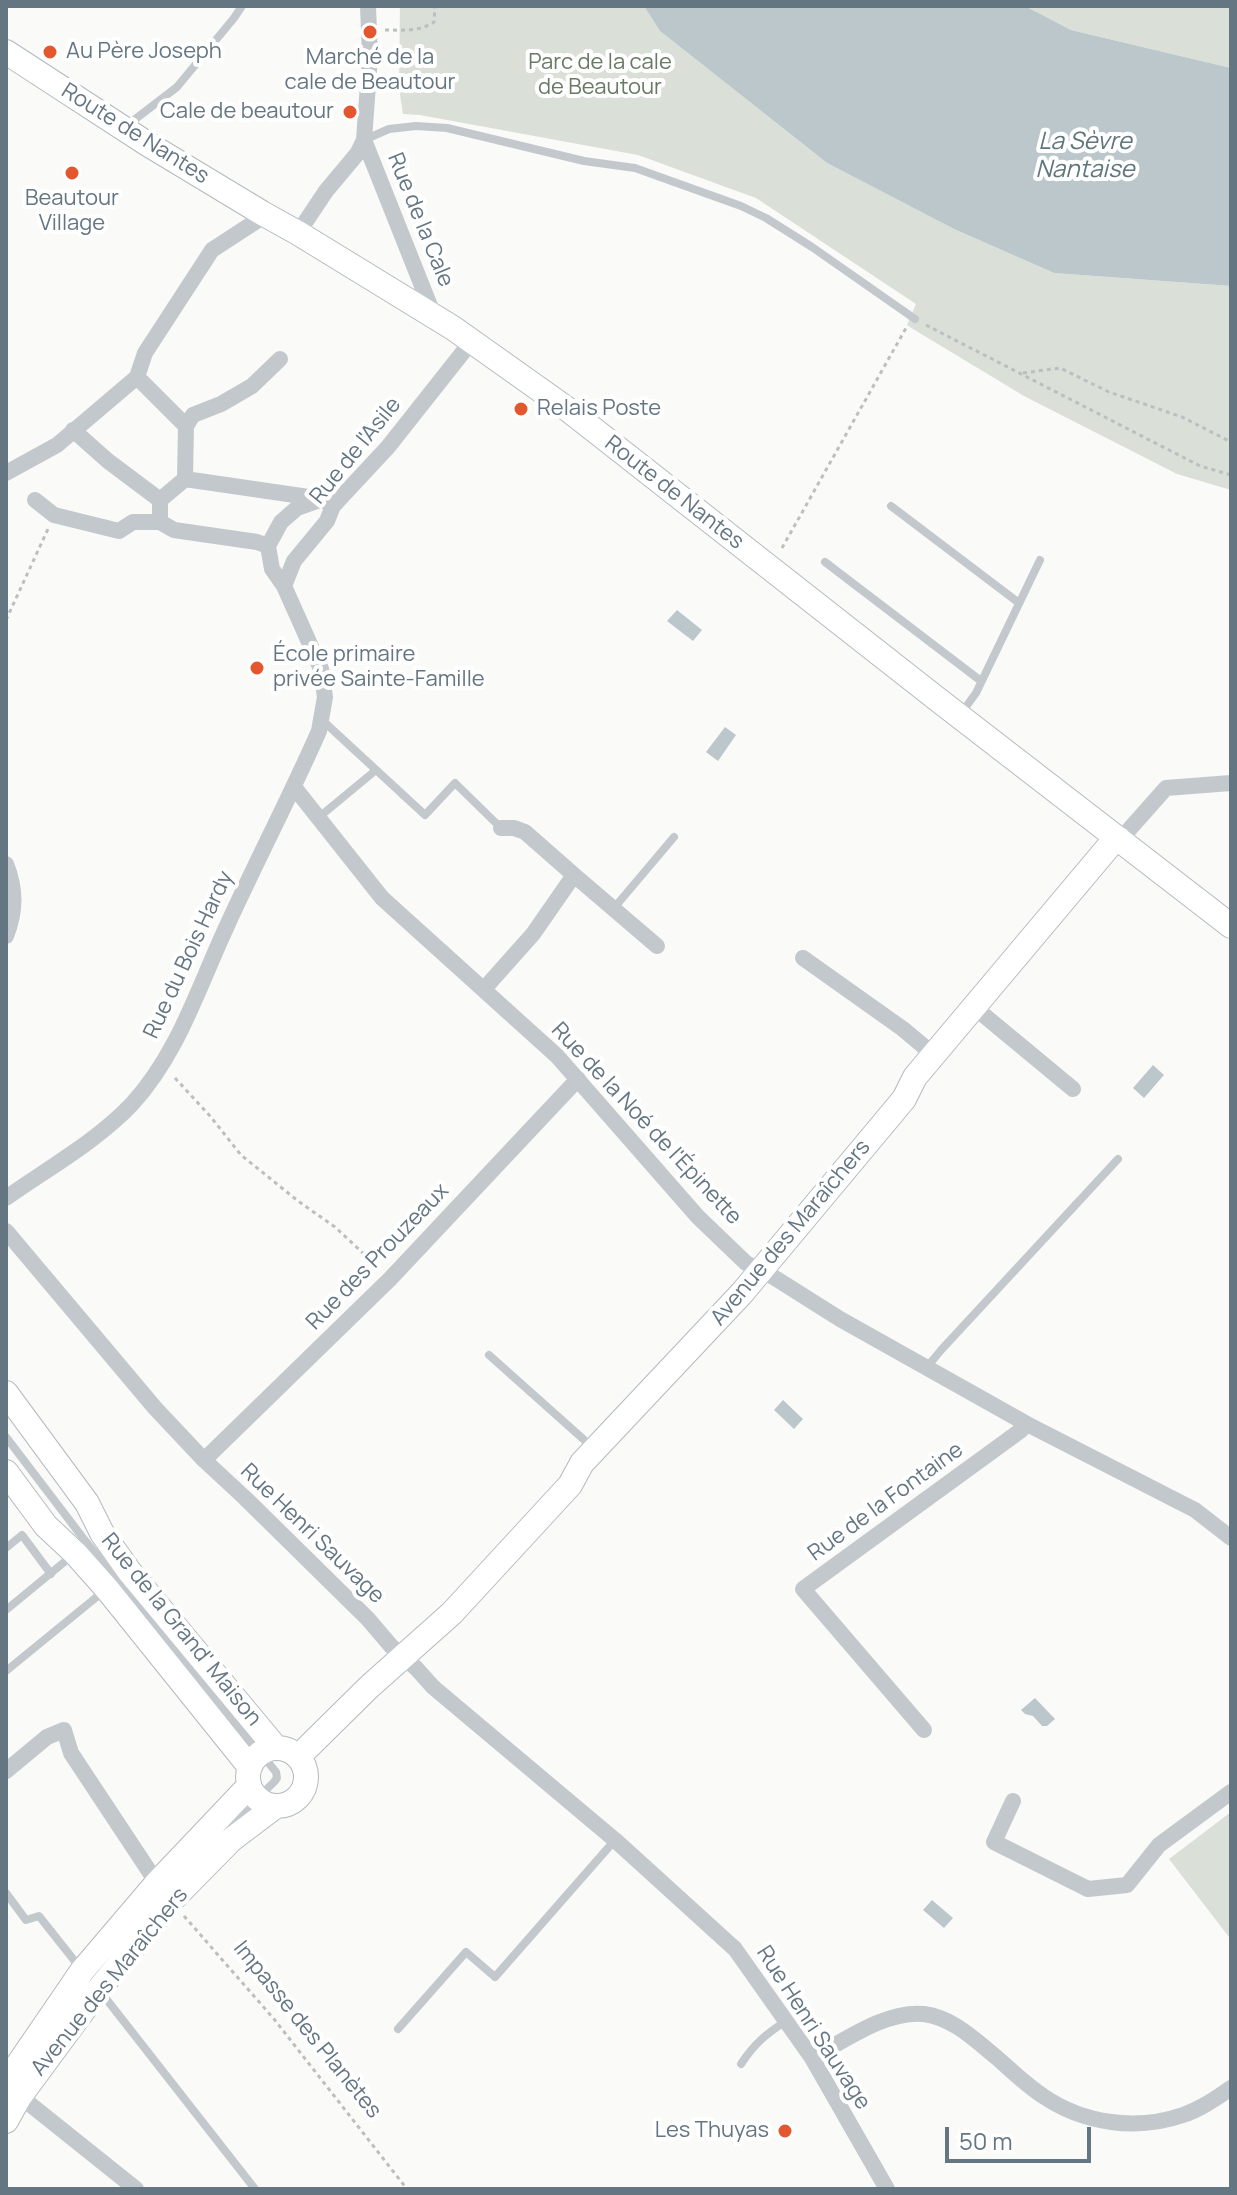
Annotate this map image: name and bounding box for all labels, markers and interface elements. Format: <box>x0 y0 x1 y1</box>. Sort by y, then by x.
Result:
marker: Marché de la cale de Beautour <box>361 23 379 41</box>
place label: Au Père Joseph <box>66 39 222 65</box>
marker: Au Père Joseph <box>41 43 59 61</box>
place label: Marché de la cale de Beautour <box>285 45 455 96</box>
park label: Parc de la cale de Beautour <box>528 50 672 102</box>
street label: Route de Nantes <box>56 78 214 190</box>
place label: Cale de beautour <box>160 99 334 125</box>
marker: Cale de beautour <box>341 103 359 121</box>
water label: La Sèvre Nantaise <box>1035 128 1135 184</box>
street label: Rue de la Cale <box>381 149 459 291</box>
marker: Beautour Village <box>63 164 81 182</box>
place label: Beautour Village <box>25 186 119 238</box>
street label: Rue de l'Asile <box>305 392 407 510</box>
place label: Relais Poste <box>537 396 661 422</box>
marker: Relais Poste <box>512 400 530 418</box>
street label: Route de Nantes <box>599 431 749 555</box>
place label: École primaire privée Sainte-Famille <box>273 642 485 694</box>
marker: École primaire privée Sainte-Famille <box>248 659 266 677</box>
street label: Rue du Bois Hardy <box>139 867 239 1043</box>
street label: Rue de la Noé de l'Épinette <box>545 1017 747 1231</box>
street label: Avenue des Maraîchers <box>706 1135 876 1331</box>
street label: Rue des Prouzeaux <box>301 1178 455 1336</box>
street label: Rue de la Fontaine <box>803 1437 969 1567</box>
street label: Rue Henri Sauvage <box>235 1459 389 1609</box>
street label: Rue de la Grand' Maison <box>95 1528 267 1732</box>
street label: Avenue des Maraîchers <box>26 1883 194 2081</box>
street label: Impasse des Planètes <box>227 1936 387 2124</box>
street label: Rue Henri Sauvage <box>750 1941 876 2115</box>
scale bar <box>949 2111 1095 2161</box>
place label: Les Thuyas <box>655 2118 769 2144</box>
marker: Les Thuyas <box>776 2122 794 2140</box>
text: 50 m <box>959 2124 1013 2157</box>

